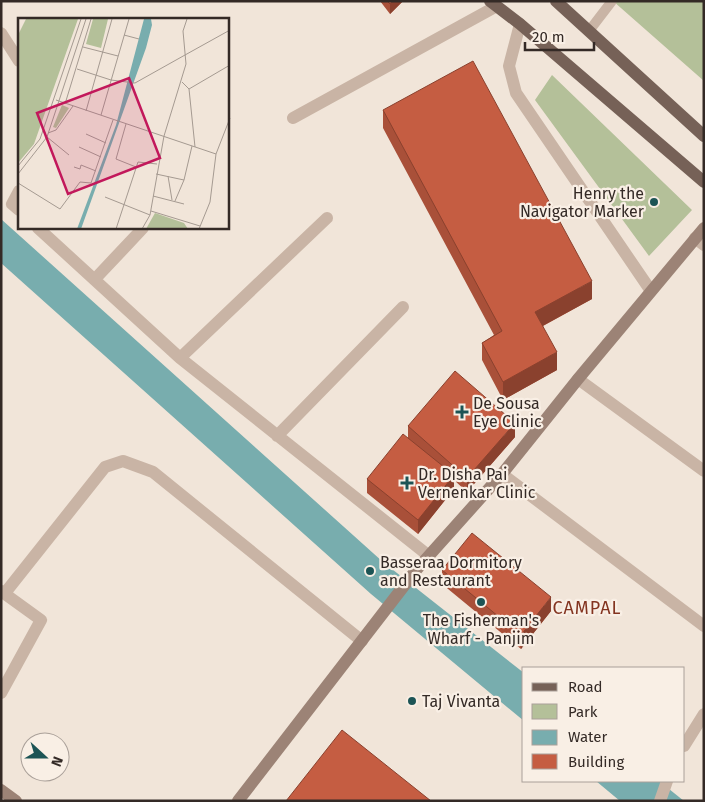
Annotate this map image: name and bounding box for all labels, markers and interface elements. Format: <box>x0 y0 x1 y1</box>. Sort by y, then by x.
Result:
inset map <box>18 18 229 229</box>
scale bar <box>525 20 594 52</box>
text: 20 m <box>532 28 565 46</box>
place label: Henry the Navigator Marker <box>520 184 645 221</box>
marker: Henry the Navigator Marker <box>648 196 660 208</box>
place label: De Sousa Eye Clinic <box>473 394 542 431</box>
marker: De Sousa Eye Clinic <box>455 405 469 419</box>
place label: Dr. Disha Pai Vernenkar Clinic <box>418 465 536 502</box>
marker: Dr. Disha Pai Vernenkar Clinic <box>400 476 414 490</box>
place label: Basseraa Dormitory and Restaurant <box>380 553 522 590</box>
marker: Basseraa Dormitory and Restaurant <box>364 565 376 577</box>
marker: The Fisherman's Wharf - Panjim <box>475 596 487 608</box>
district label: CAMPAL <box>552 597 622 619</box>
place label: The Fisherman's Wharf - Panjim <box>423 611 539 648</box>
legend <box>522 667 685 782</box>
text: Road <box>568 678 603 696</box>
place label: Taj Vivanta <box>422 692 500 711</box>
marker: Taj Vivanta <box>406 695 418 707</box>
text: Park <box>568 703 598 721</box>
text: Water <box>568 728 607 746</box>
north arrow <box>20 732 70 782</box>
text: Building <box>568 753 624 771</box>
text: N <box>47 754 66 769</box>

